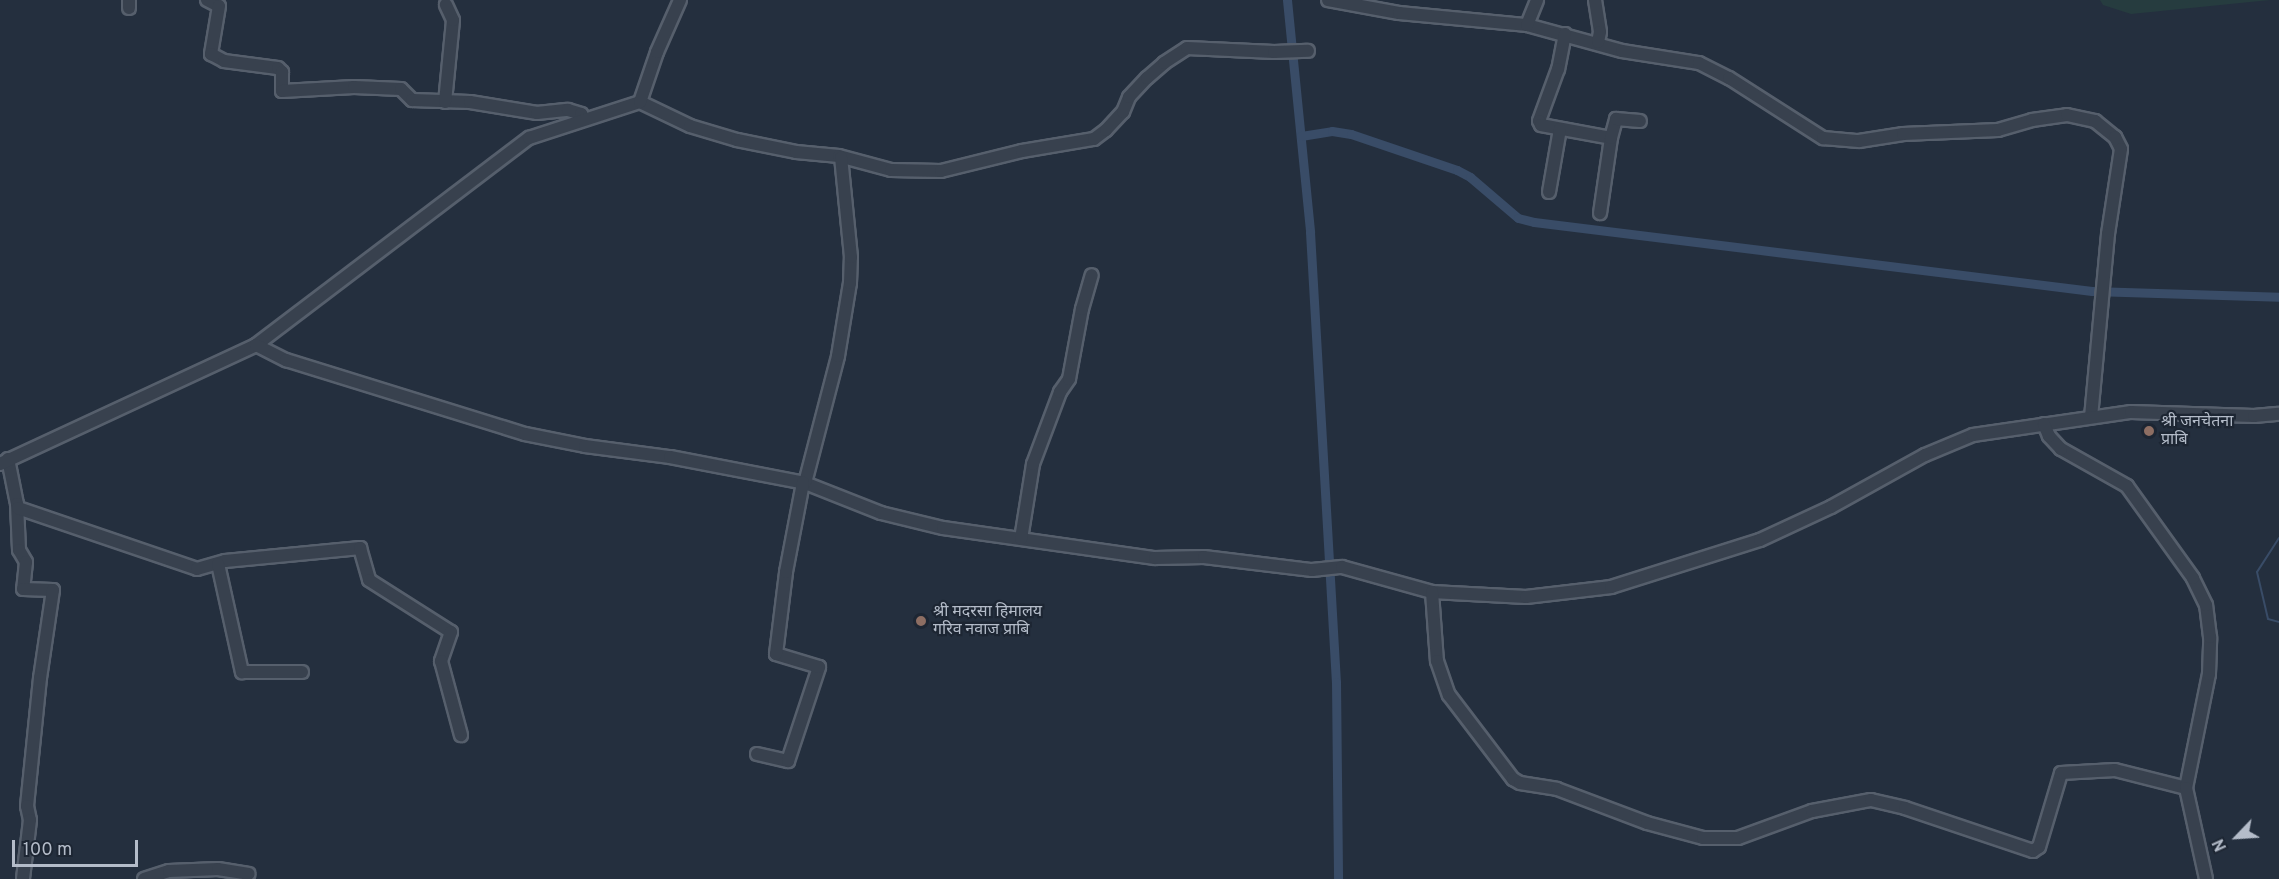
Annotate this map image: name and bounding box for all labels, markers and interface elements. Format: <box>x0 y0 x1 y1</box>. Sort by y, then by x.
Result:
place label: श्री जनचेतना प्राबि <box>2161 412 2233 450</box>
marker: श्री जनचेतना प्राबि <box>2142 424 2156 438</box>
place label: श्री मदरसा हिमालय गरिव नवाज प्राबि <box>933 602 1042 640</box>
marker: श्री मदरसा हिमालय गरिव नवाज प्राबि <box>914 614 928 628</box>
north arrow <box>2207 807 2267 867</box>
scale bar <box>15 828 141 866</box>
text: N <box>2209 835 2232 854</box>
text: 100 m <box>23 839 72 862</box>

